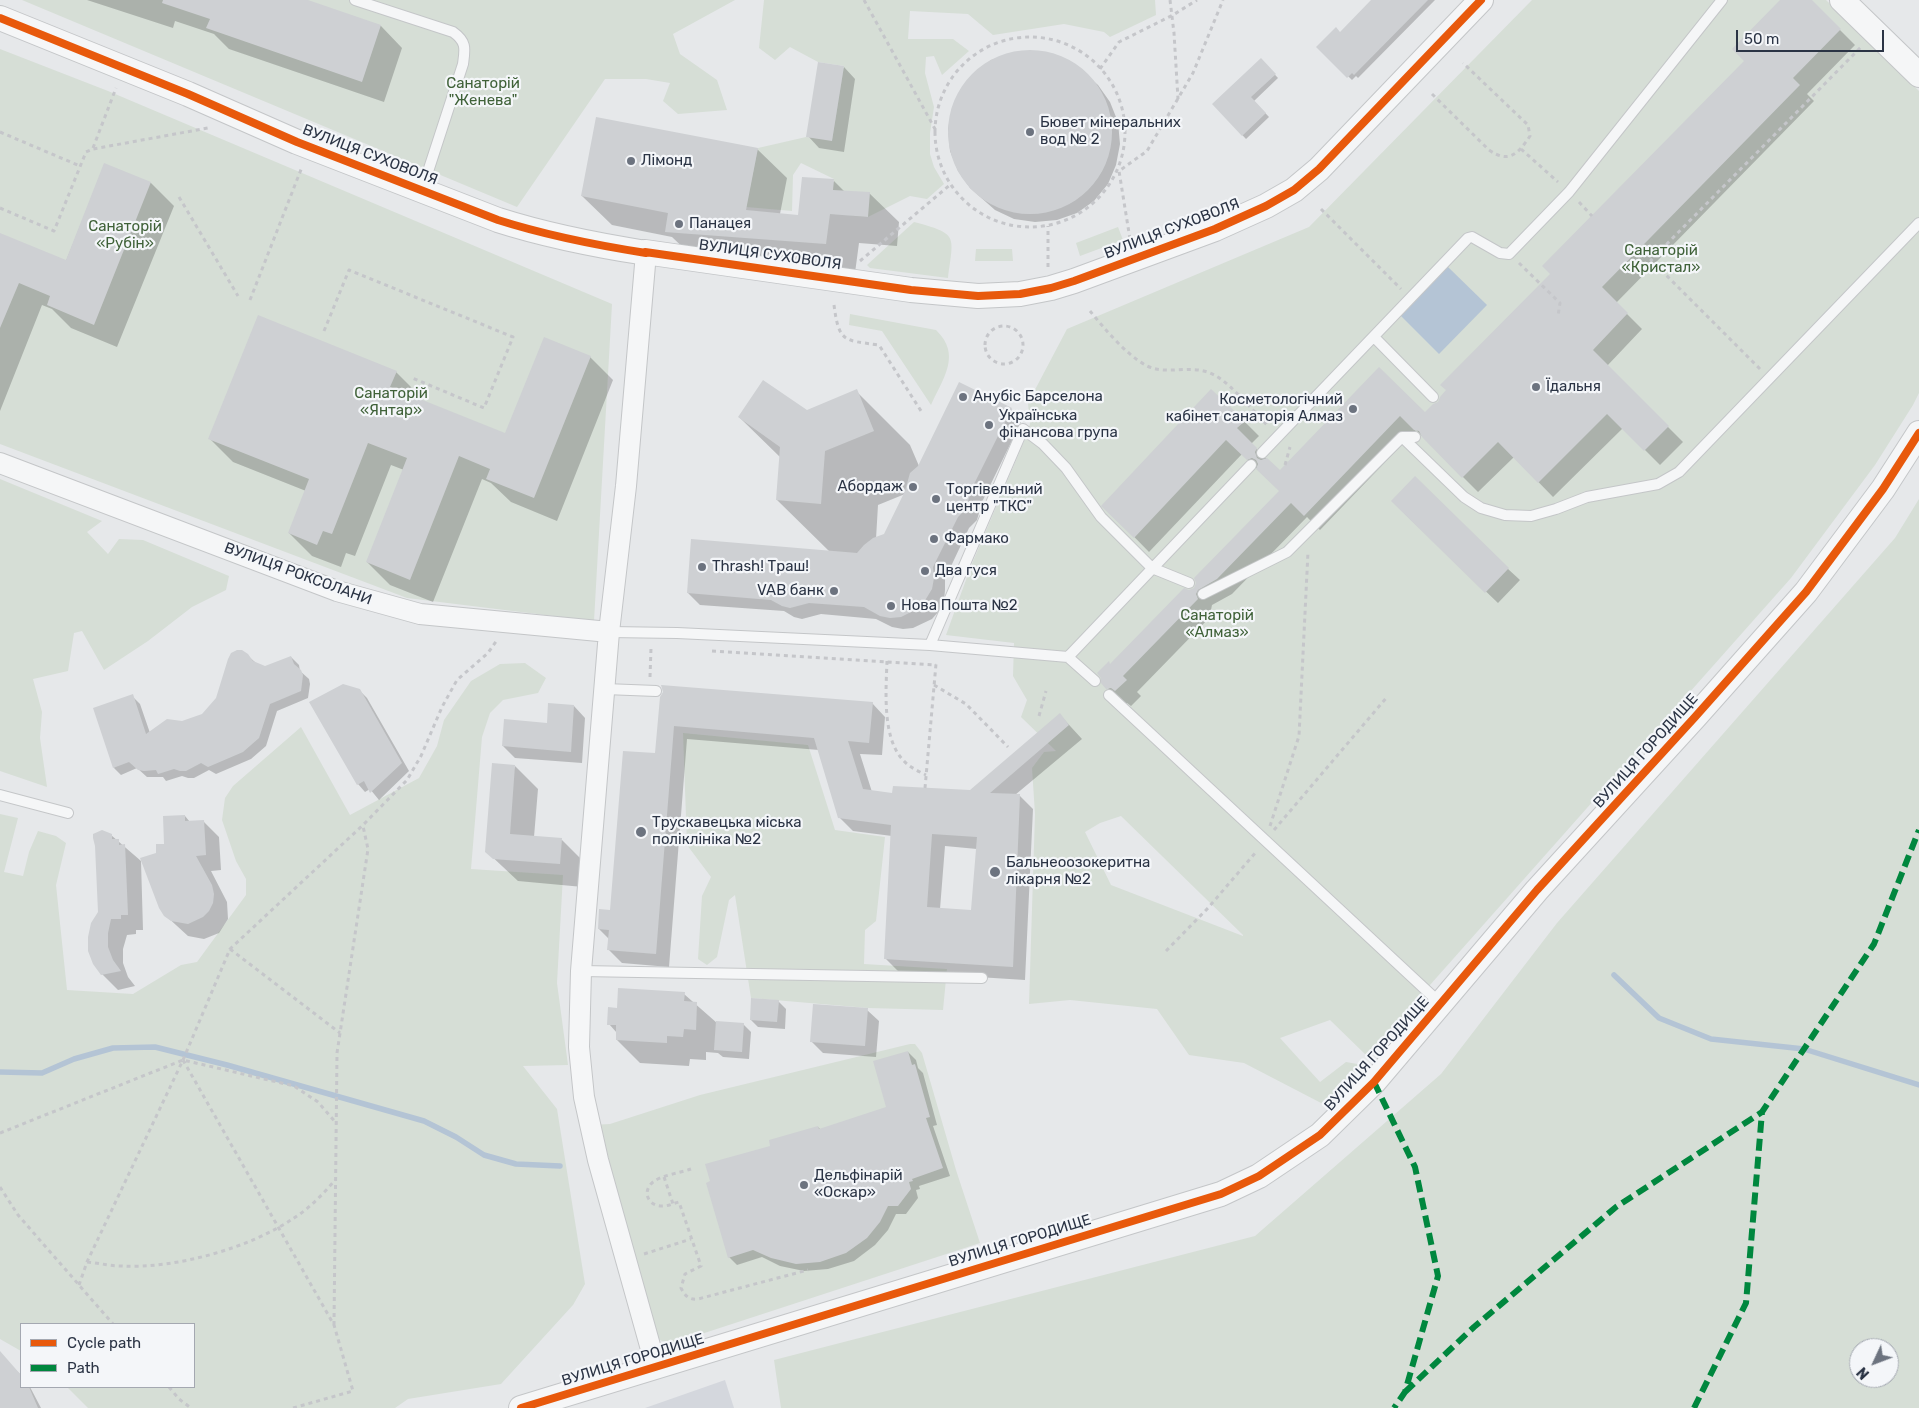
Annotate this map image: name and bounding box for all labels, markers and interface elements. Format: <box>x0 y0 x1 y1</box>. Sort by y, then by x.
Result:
scale bar <box>1739 20 1886 52</box>
text: 50 m <box>1744 30 1779 48</box>
park label: Санаторій "Женева" <box>446 75 520 110</box>
place label: Бювет мінеральних вод № 2 <box>1040 114 1181 149</box>
street label: ВУЛИЦЯ СУХОВОЛЯ <box>300 121 440 189</box>
marker: Бювет мінеральних вод № 2 <box>1024 126 1036 138</box>
place label: Лімонд <box>641 152 692 170</box>
marker: Лімонд <box>625 155 637 167</box>
street label: ВУЛИЦЯ СУХОВОЛЯ <box>1102 195 1242 263</box>
place label: Панацея <box>689 215 751 233</box>
park label: Санаторій «Рубін» <box>88 218 162 253</box>
marker: Панацея <box>673 218 685 230</box>
street label: ВУЛИЦЯ СУХОВОЛЯ <box>698 236 842 274</box>
park label: Санаторій «Кристал» <box>1622 242 1700 277</box>
place label: Їдальня <box>1546 378 1601 396</box>
marker: Їдальня <box>1530 381 1542 393</box>
park label: Санаторій «Янтар» <box>354 385 428 420</box>
place label: Анубіс Барселона <box>973 388 1103 406</box>
marker: Анубіс Барселона <box>957 391 969 403</box>
place label: Косметологічний кабінет санаторія Алмаз <box>1166 391 1343 426</box>
marker: Косметологічний кабінет санаторія Алмаз <box>1347 403 1359 415</box>
place label: Українська фінансова група <box>999 407 1118 442</box>
marker: Українська фінансова група <box>983 419 995 431</box>
place label: Абордаж <box>837 478 903 496</box>
marker: Абордаж <box>907 481 919 493</box>
place label: Торгівельний центр "ТКС" <box>946 481 1043 516</box>
marker: Торгівельний центр "ТКС" <box>930 493 942 505</box>
place label: Фармако <box>944 530 1009 548</box>
marker: Фармако <box>928 533 940 545</box>
street label: ВУЛИЦЯ РОКСОЛАНИ <box>222 539 374 609</box>
place label: Thrash! Траш! <box>712 558 809 576</box>
marker: Thrash! Траш! <box>696 561 708 573</box>
place label: Два гуся <box>935 562 997 580</box>
marker: Два гуся <box>919 565 931 577</box>
place label: VAB банк <box>757 582 824 600</box>
marker: VAB банк <box>828 585 840 597</box>
place label: Нова Пошта №2 <box>901 597 1018 615</box>
marker: Нова Пошта №2 <box>885 600 897 612</box>
park label: Санаторій «Алмаз» <box>1180 607 1254 642</box>
street label: ВУЛИЦЯ ГОРОДИЩЕ <box>1590 690 1702 812</box>
place label: Трускавецька міська поліклініка №2 <box>652 814 801 849</box>
marker: Трускавецька міська поліклініка №2 <box>634 825 648 839</box>
place label: Бальнеоозокеритна лікарня №2 <box>1006 854 1150 889</box>
marker: Бальнеоозокеритна лікарня №2 <box>988 865 1002 879</box>
street label: ВУЛИЦЯ ГОРОДИЩЕ <box>1321 993 1433 1115</box>
place label: Дельфінарій «Оскар» <box>814 1167 903 1202</box>
marker: Дельфінарій «Оскар» <box>798 1179 810 1191</box>
street label: ВУЛИЦЯ ГОРОДИЩЕ <box>947 1211 1093 1271</box>
legend <box>20 1323 195 1388</box>
street label: ВУЛИЦЯ ГОРОДИЩЕ <box>560 1330 706 1390</box>
text: Cycle path <box>67 1334 141 1352</box>
north arrow <box>1849 1338 1899 1388</box>
text: Path <box>67 1359 100 1377</box>
text: N <box>1854 1363 1873 1382</box>

